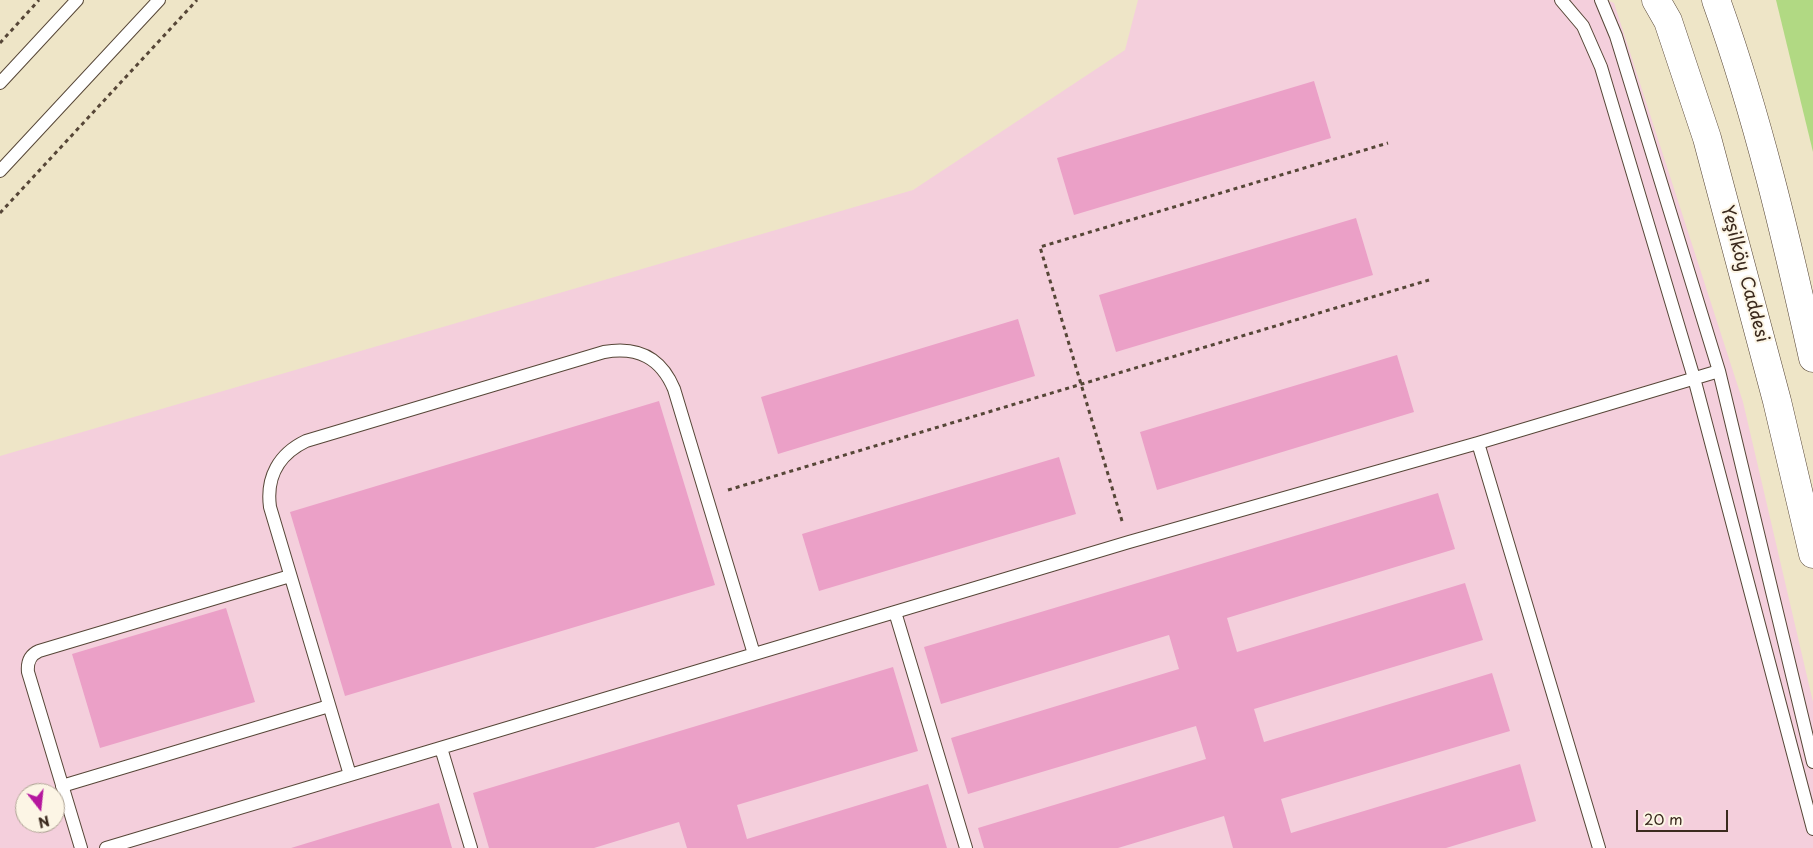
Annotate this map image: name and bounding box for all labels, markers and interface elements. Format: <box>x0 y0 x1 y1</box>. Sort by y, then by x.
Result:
street label: Yeşilköy Caddesi <box>1715 203 1773 345</box>
north arrow <box>15 783 65 833</box>
scale bar <box>1638 800 1730 832</box>
text: 20 m <box>1644 807 1683 830</box>
text: N <box>36 810 52 834</box>

